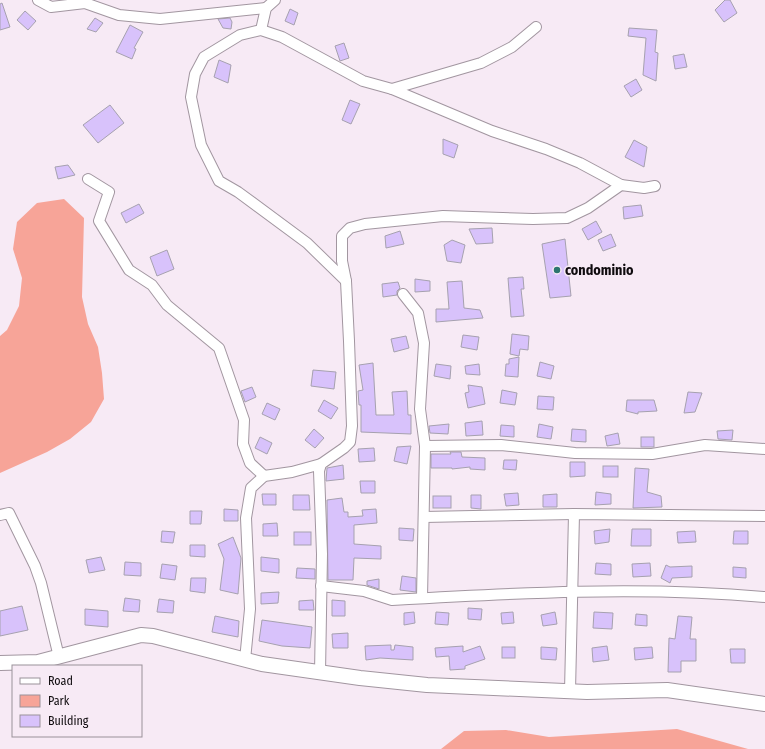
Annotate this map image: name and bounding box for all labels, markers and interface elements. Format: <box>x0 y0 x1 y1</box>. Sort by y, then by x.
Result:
place label: condominio <box>565 262 634 279</box>
marker: condominio <box>552 265 562 275</box>
legend <box>12 665 142 737</box>
text: Road <box>48 674 73 688</box>
text: Park <box>48 694 70 708</box>
text: Building <box>48 714 89 728</box>

